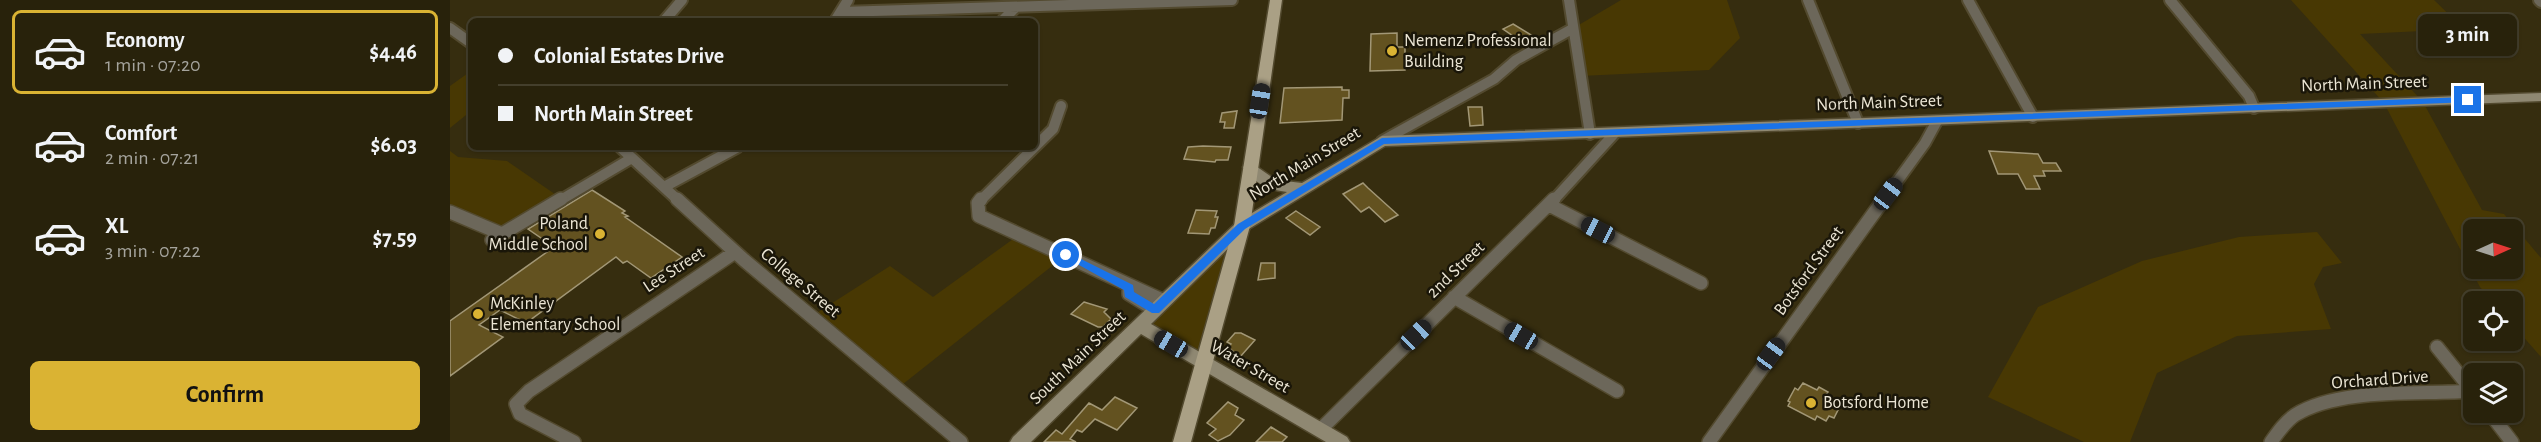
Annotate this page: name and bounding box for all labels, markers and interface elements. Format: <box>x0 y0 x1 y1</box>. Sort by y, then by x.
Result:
callout: 3 min <box>2418 13 2518 55</box>
icon: car <box>33 25 87 79</box>
text: 3 min <box>2446 25 2489 45</box>
text: Economy <box>105 29 185 51</box>
place label: Nemenz Professional Building <box>1404 32 1552 71</box>
text: $4.46 <box>369 41 417 63</box>
marker: Nemenz Professional Building <box>1385 44 1399 58</box>
text: Colonial Estates Drive <box>534 45 724 67</box>
text: 1 min · 07:20 <box>105 55 201 75</box>
street label: North Main Street <box>2301 73 2427 95</box>
car <box>1248 82 1272 120</box>
route end <box>2454 86 2481 113</box>
street label: North Main Street <box>1816 92 1942 114</box>
text: North Main Street <box>534 103 693 125</box>
icon: car <box>33 118 87 172</box>
text: Comfort <box>105 122 177 144</box>
street label: North Main Street <box>1246 124 1364 204</box>
text: $6.03 <box>370 134 417 156</box>
text: 2 min · 07:21 <box>105 148 199 168</box>
car <box>1870 174 1906 214</box>
icon: car <box>33 211 87 265</box>
car <box>1578 214 1618 246</box>
text: XL <box>105 215 128 237</box>
place label: Poland Middle School <box>489 215 588 254</box>
north arrow <box>2463 219 2523 279</box>
map controls <box>2463 219 2523 423</box>
street label: Botsford Street <box>1771 223 1847 319</box>
text: $7.59 <box>372 227 417 249</box>
marker: Poland Middle School <box>593 227 607 241</box>
street label: 2nd Street <box>1424 238 1488 302</box>
text: 3 min · 07:22 <box>105 241 201 261</box>
route start <box>1052 241 1079 268</box>
street label: Lee Street <box>640 243 708 296</box>
street label: College Street <box>757 245 843 321</box>
button: locate <box>2463 291 2523 351</box>
place label: McKinley Elementary School <box>490 295 621 334</box>
marker: McKinley Elementary School <box>471 307 485 321</box>
street label: South Main Street <box>1027 308 1130 408</box>
car <box>1397 316 1435 354</box>
car <box>1501 319 1541 353</box>
car <box>1151 327 1191 361</box>
car <box>1753 334 1789 374</box>
street label: Water Street <box>1207 337 1293 397</box>
button: Confirm <box>30 361 420 430</box>
button: layers <box>2463 363 2523 423</box>
street label: Orchard Drive <box>2331 368 2429 392</box>
place label: Botsford Home <box>1823 394 1929 412</box>
marker: Botsford Home <box>1804 396 1818 410</box>

